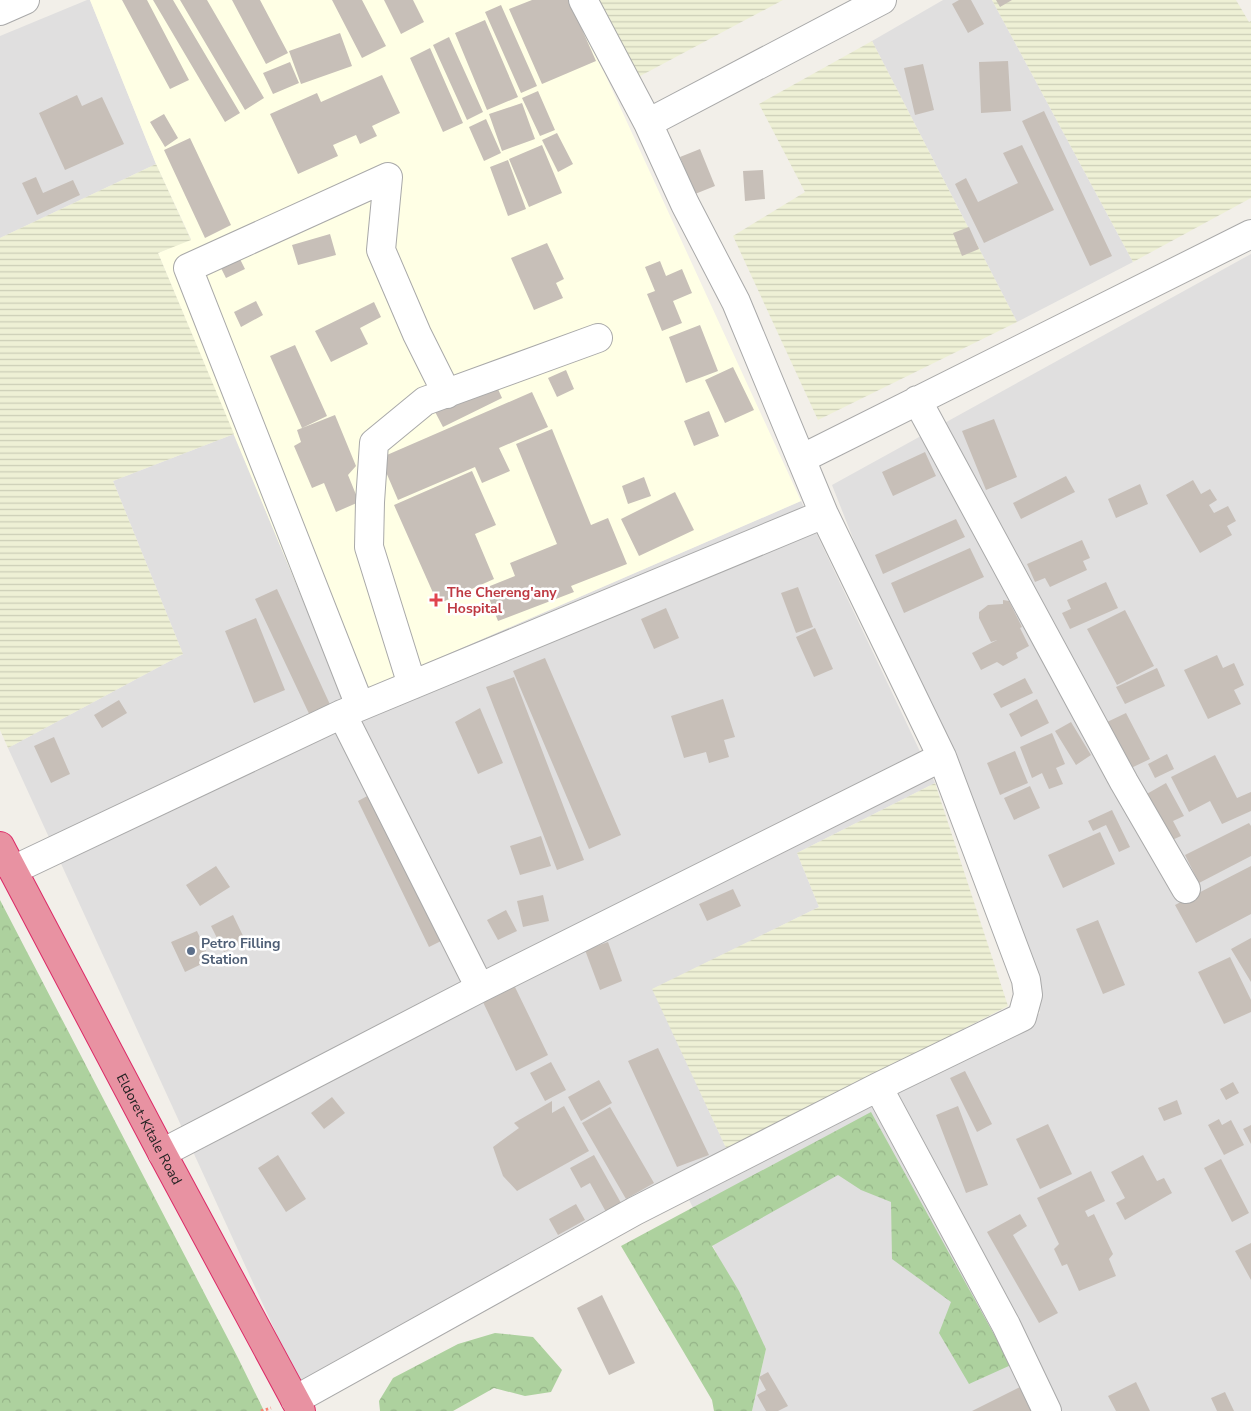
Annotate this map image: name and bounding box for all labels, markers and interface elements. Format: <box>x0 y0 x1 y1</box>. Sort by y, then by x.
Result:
place label: The Chereng'any Hospital <box>447 583 557 618</box>
marker: The Chereng'any Hospital <box>429 593 443 607</box>
place label: Petro Filling Station <box>201 934 281 969</box>
marker: Petro Filling Station <box>185 945 197 957</box>
street label: Eldoret-Kitale Road <box>112 1070 187 1188</box>

